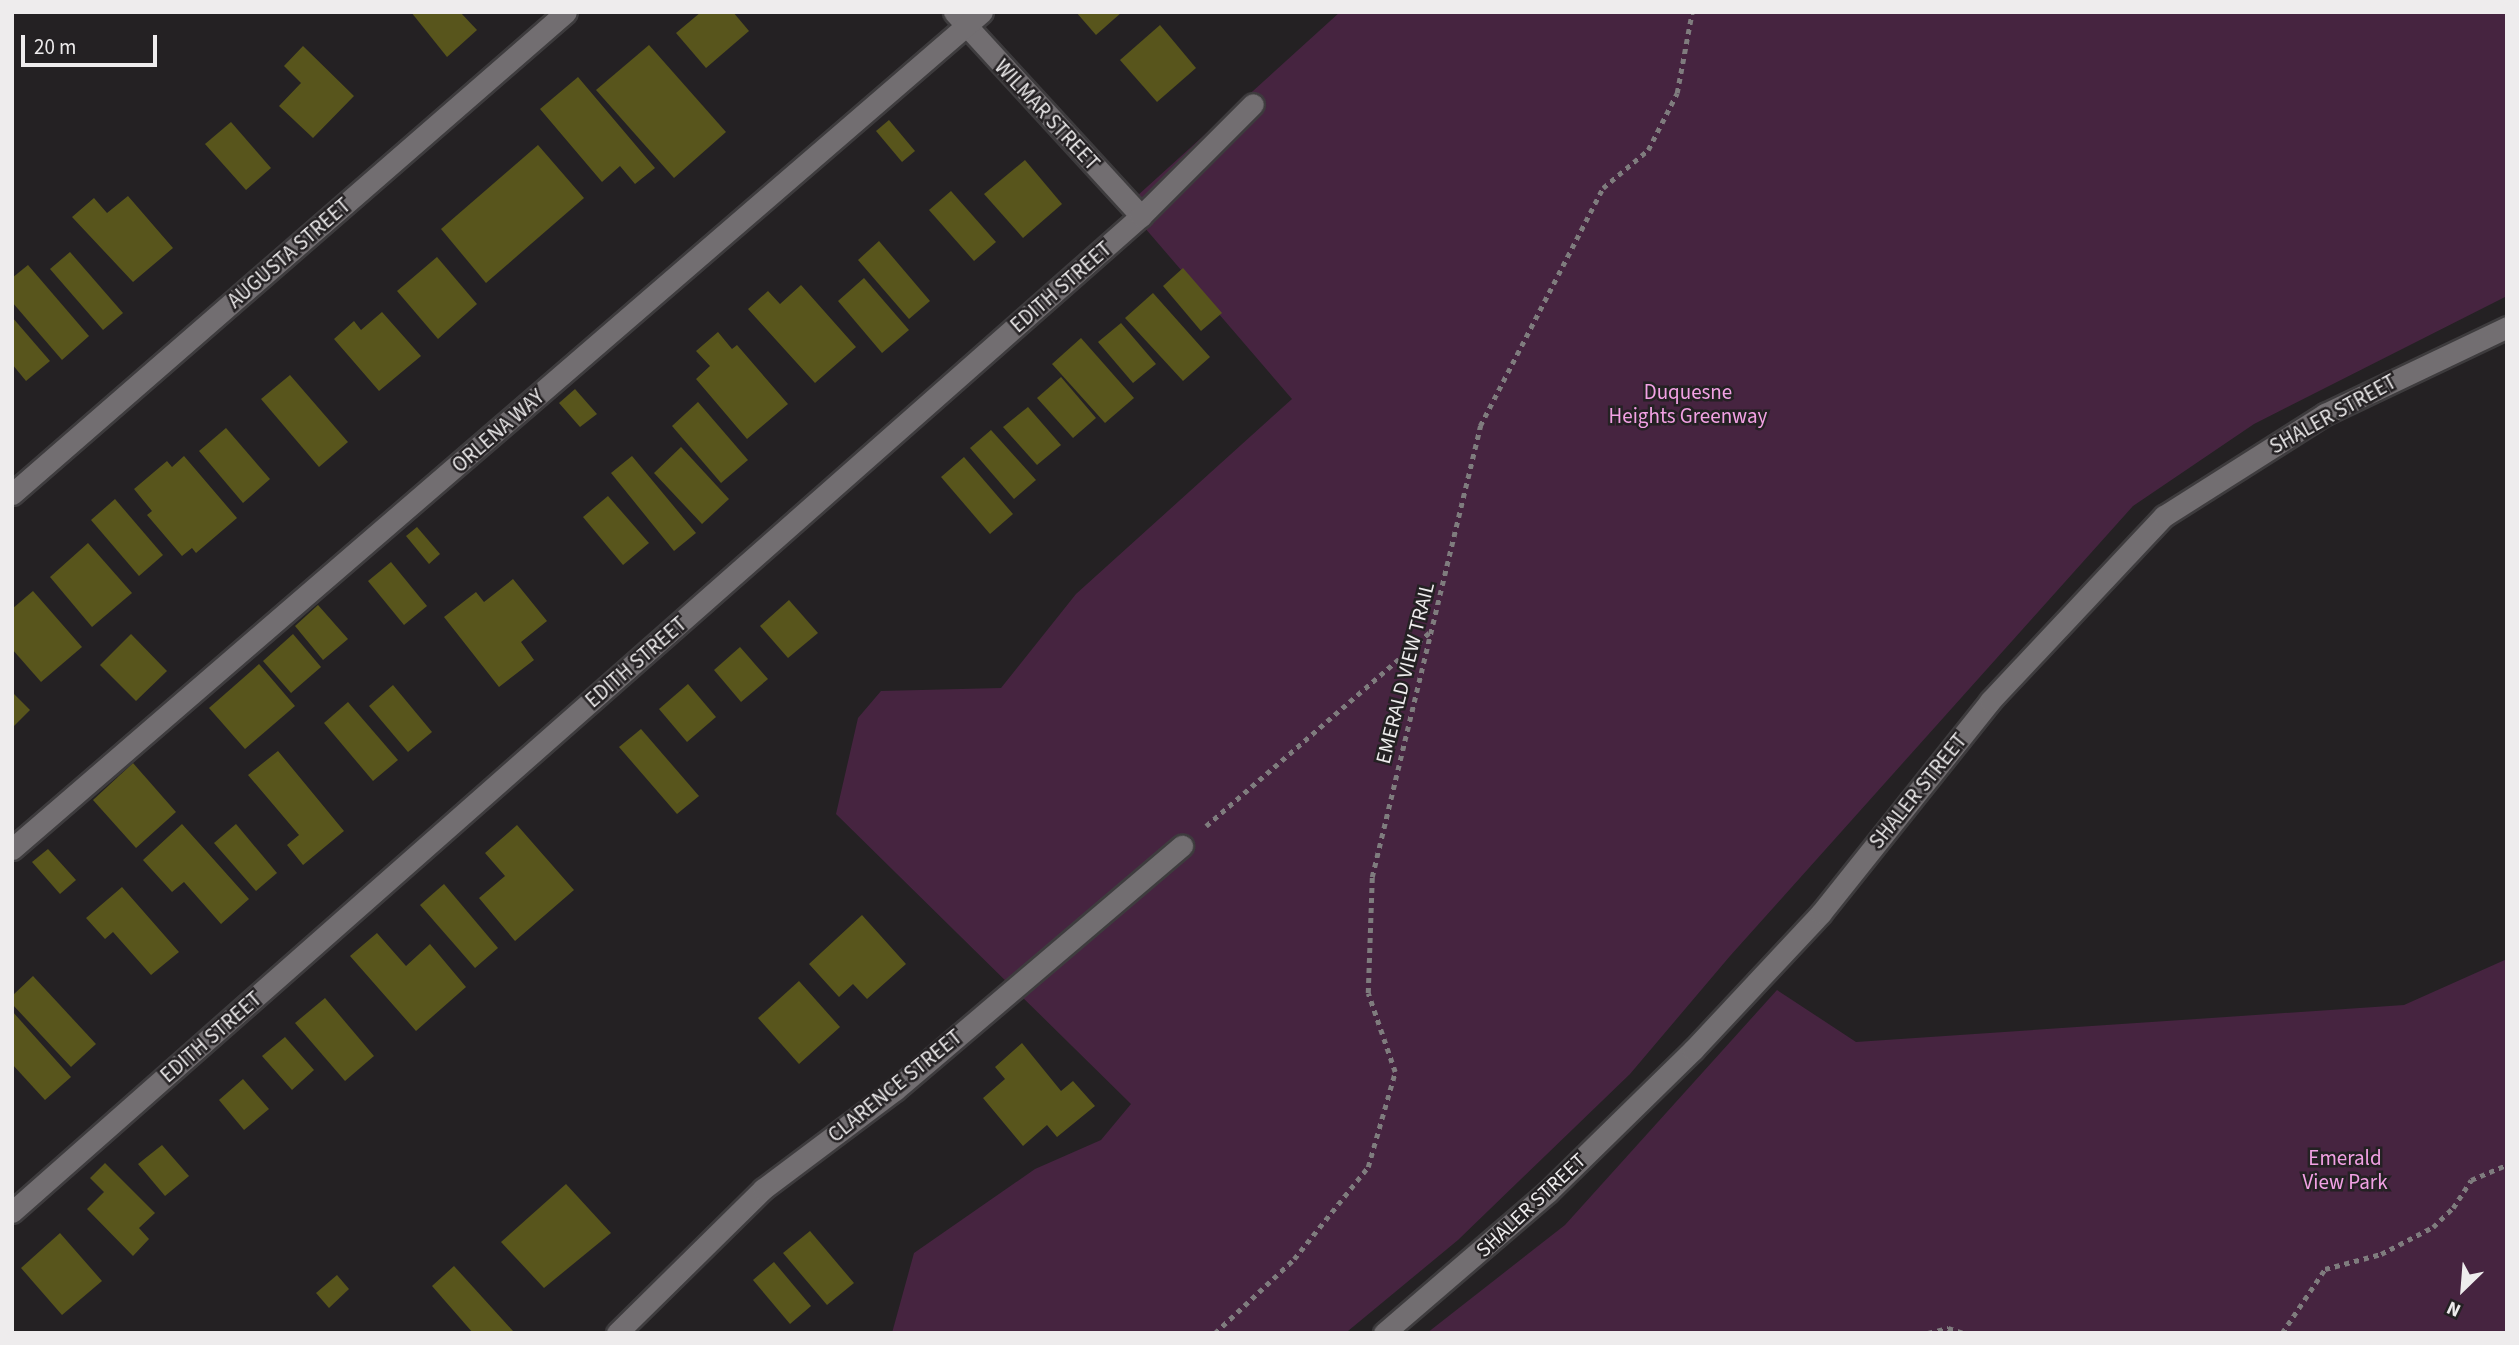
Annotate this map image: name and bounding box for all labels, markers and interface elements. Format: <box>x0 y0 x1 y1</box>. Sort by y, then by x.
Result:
scale bar <box>24 21 161 65</box>
text: 20 m <box>34 32 76 62</box>
street label: WILMAR STREET <box>989 54 1105 176</box>
street label: AUGUSTA STREET <box>222 193 356 313</box>
street label: EDITH STREET <box>1005 236 1117 338</box>
street label: SHALER STREET <box>2265 369 2401 459</box>
park label: Duquesne Heights Greenway <box>1609 379 1767 429</box>
street label: ORLENA WAY <box>447 384 549 478</box>
street label: EMERALD VIEW TRAIL <box>1370 580 1440 766</box>
street label: EDITH STREET <box>580 611 692 713</box>
street label: SHALER STREET <box>1864 728 1972 854</box>
street label: EDITH STREET <box>155 986 267 1088</box>
street label: CLARENCE STREET <box>823 1024 967 1148</box>
park label: Emerald View Park <box>2302 1145 2388 1195</box>
street label: SHALER STREET <box>1471 1148 1591 1262</box>
north arrow <box>2428 1254 2498 1324</box>
text: N <box>2442 1294 2465 1323</box>

